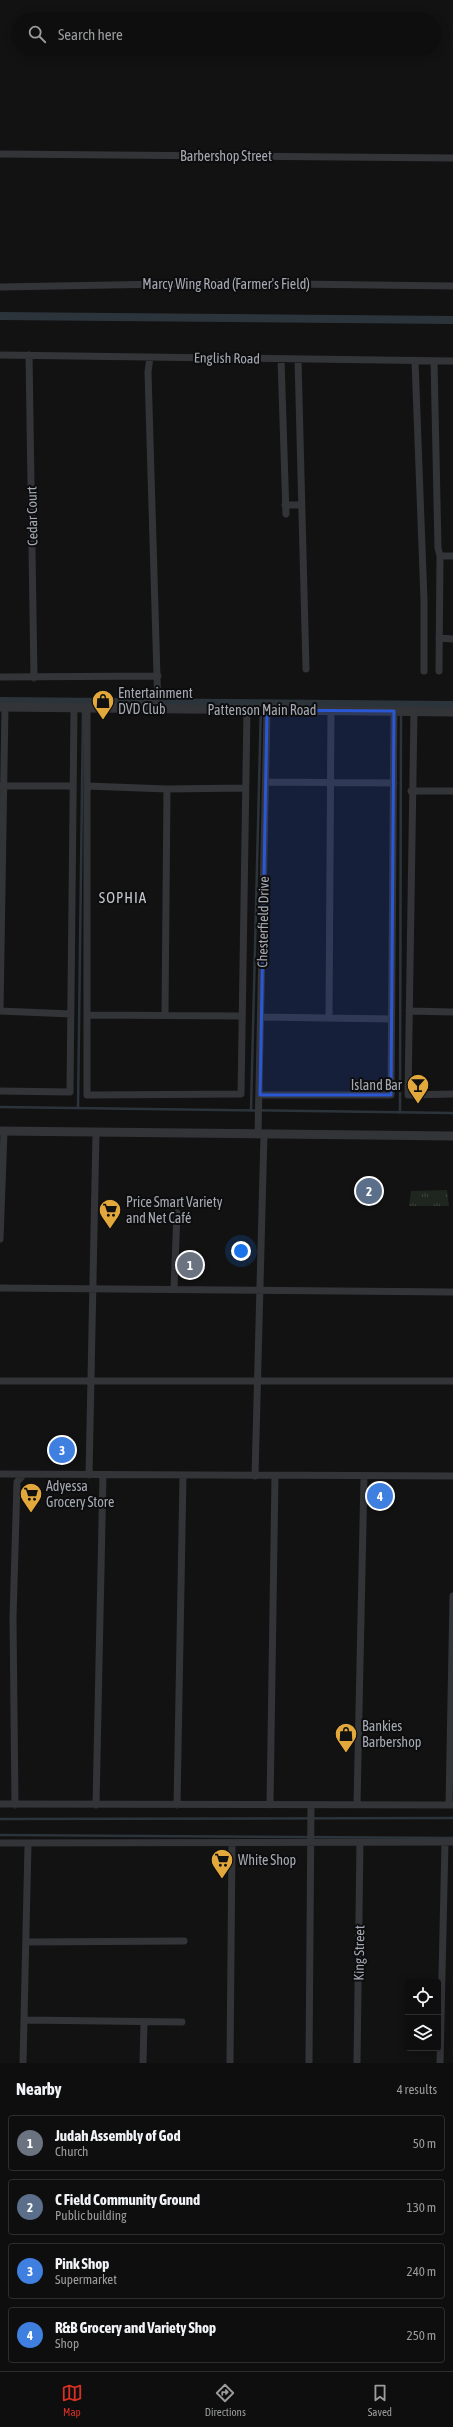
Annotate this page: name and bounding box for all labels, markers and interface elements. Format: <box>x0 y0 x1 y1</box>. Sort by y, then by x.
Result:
search box <box>12 12 441 56</box>
icon: search <box>26 23 48 45</box>
text: Search here <box>58 26 123 43</box>
street label: Barbershop Street <box>180 148 272 164</box>
street label: Marcy Wing Road (Farmer's Field) <box>142 276 310 292</box>
street label: English Road <box>194 349 260 367</box>
street label: Cedar Court <box>23 486 41 546</box>
place label: Entertainment DVD Club <box>118 685 193 717</box>
shop icon: Entertainment DVD Club <box>90 688 116 721</box>
street label: Pattenson Main Road <box>208 702 316 718</box>
street label: Chesterfield Drive <box>254 876 272 968</box>
district label: SOPHIA <box>99 889 147 906</box>
bar icon: Island Bar <box>405 1072 431 1105</box>
place label: Island Bar <box>351 1077 403 1093</box>
pin: 2 <box>356 1176 382 1206</box>
place label: Price Smart Variety and Net Café <box>126 1194 223 1226</box>
supermarket icon: Price Smart Variety and Net Café <box>97 1197 123 1230</box>
your location <box>231 1241 251 1261</box>
pin: 1 <box>177 1250 203 1280</box>
pin: 3 <box>49 1435 75 1465</box>
place label: Adyessa Grocery Store <box>46 1478 114 1510</box>
supermarket icon: Adyessa Grocery Store <box>18 1481 44 1514</box>
pin: 4 <box>367 1481 393 1511</box>
place label: Bankies Barbershop <box>362 1718 422 1750</box>
shop icon: Bankies Barbershop <box>333 1721 359 1754</box>
supermarket icon: White Shop <box>209 1847 235 1880</box>
place label: White Shop <box>238 1852 297 1868</box>
street label: King Street <box>351 1925 367 1981</box>
map controls <box>405 1979 441 2051</box>
button: locate <box>405 1979 441 2015</box>
button: layers <box>405 2015 441 2051</box>
text: Nearby <box>16 2079 62 2099</box>
text: 4 results <box>397 2082 437 2097</box>
text: Judah Assembly of God <box>55 2127 181 2144</box>
text: 1 <box>27 2136 33 2151</box>
text: 50 m <box>413 2136 436 2151</box>
text: Church <box>55 2144 88 2159</box>
text: C Field Community Ground <box>55 2191 200 2208</box>
text: 2 <box>27 2200 33 2215</box>
text: 130 m <box>407 2200 436 2215</box>
text: Public building <box>55 2208 127 2223</box>
text: Pink Shop <box>55 2255 109 2272</box>
text: 3 <box>27 2264 33 2279</box>
text: 240 m <box>407 2264 436 2279</box>
text: Supermarket <box>55 2272 117 2287</box>
text: R&B Grocery and Variety Shop <box>55 2319 216 2336</box>
text: 4 <box>27 2328 33 2343</box>
text: 250 m <box>407 2328 436 2343</box>
text: Shop <box>55 2336 79 2351</box>
tab: Map <box>61 2382 83 2418</box>
tab: Directions <box>205 2382 246 2418</box>
tab: Saved <box>368 2382 392 2418</box>

